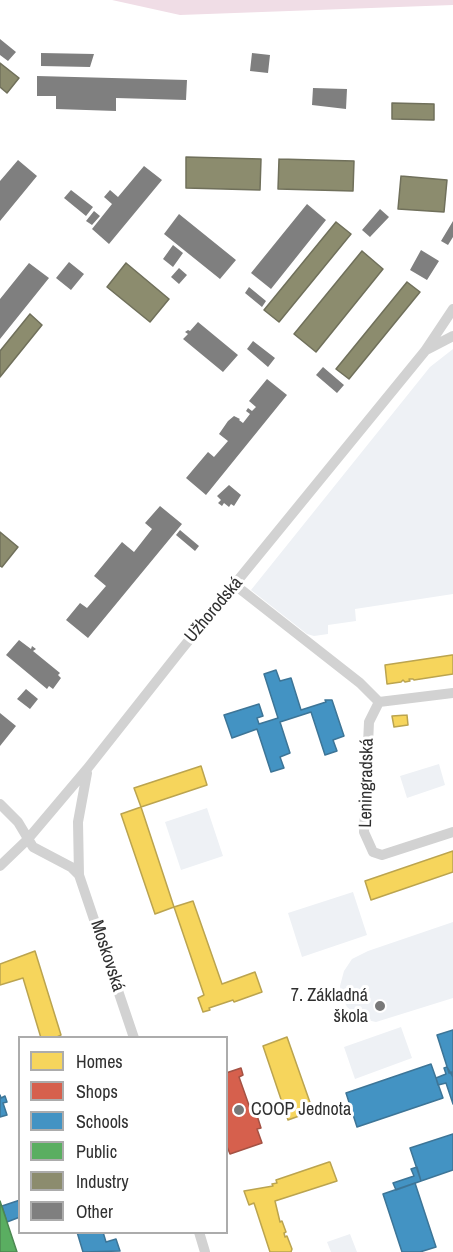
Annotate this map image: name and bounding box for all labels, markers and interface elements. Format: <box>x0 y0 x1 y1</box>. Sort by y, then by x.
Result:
street label: Užhorodská <box>180 573 248 647</box>
street label: Leningradská <box>355 738 379 828</box>
street label: Moskovská <box>85 918 129 994</box>
place label: 7. Základná škola <box>291 985 368 1028</box>
marker: 7. Základná škola <box>373 999 387 1013</box>
legend <box>18 1036 228 1234</box>
text: Homes <box>76 1049 123 1074</box>
text: Shops <box>76 1079 118 1104</box>
place label: COOP Jednota <box>251 1099 351 1121</box>
marker: COOP Jednota <box>232 1103 246 1117</box>
text: Schools <box>76 1109 129 1134</box>
text: Public <box>76 1139 117 1164</box>
text: Industry <box>76 1169 129 1194</box>
text: Other <box>76 1199 113 1224</box>

